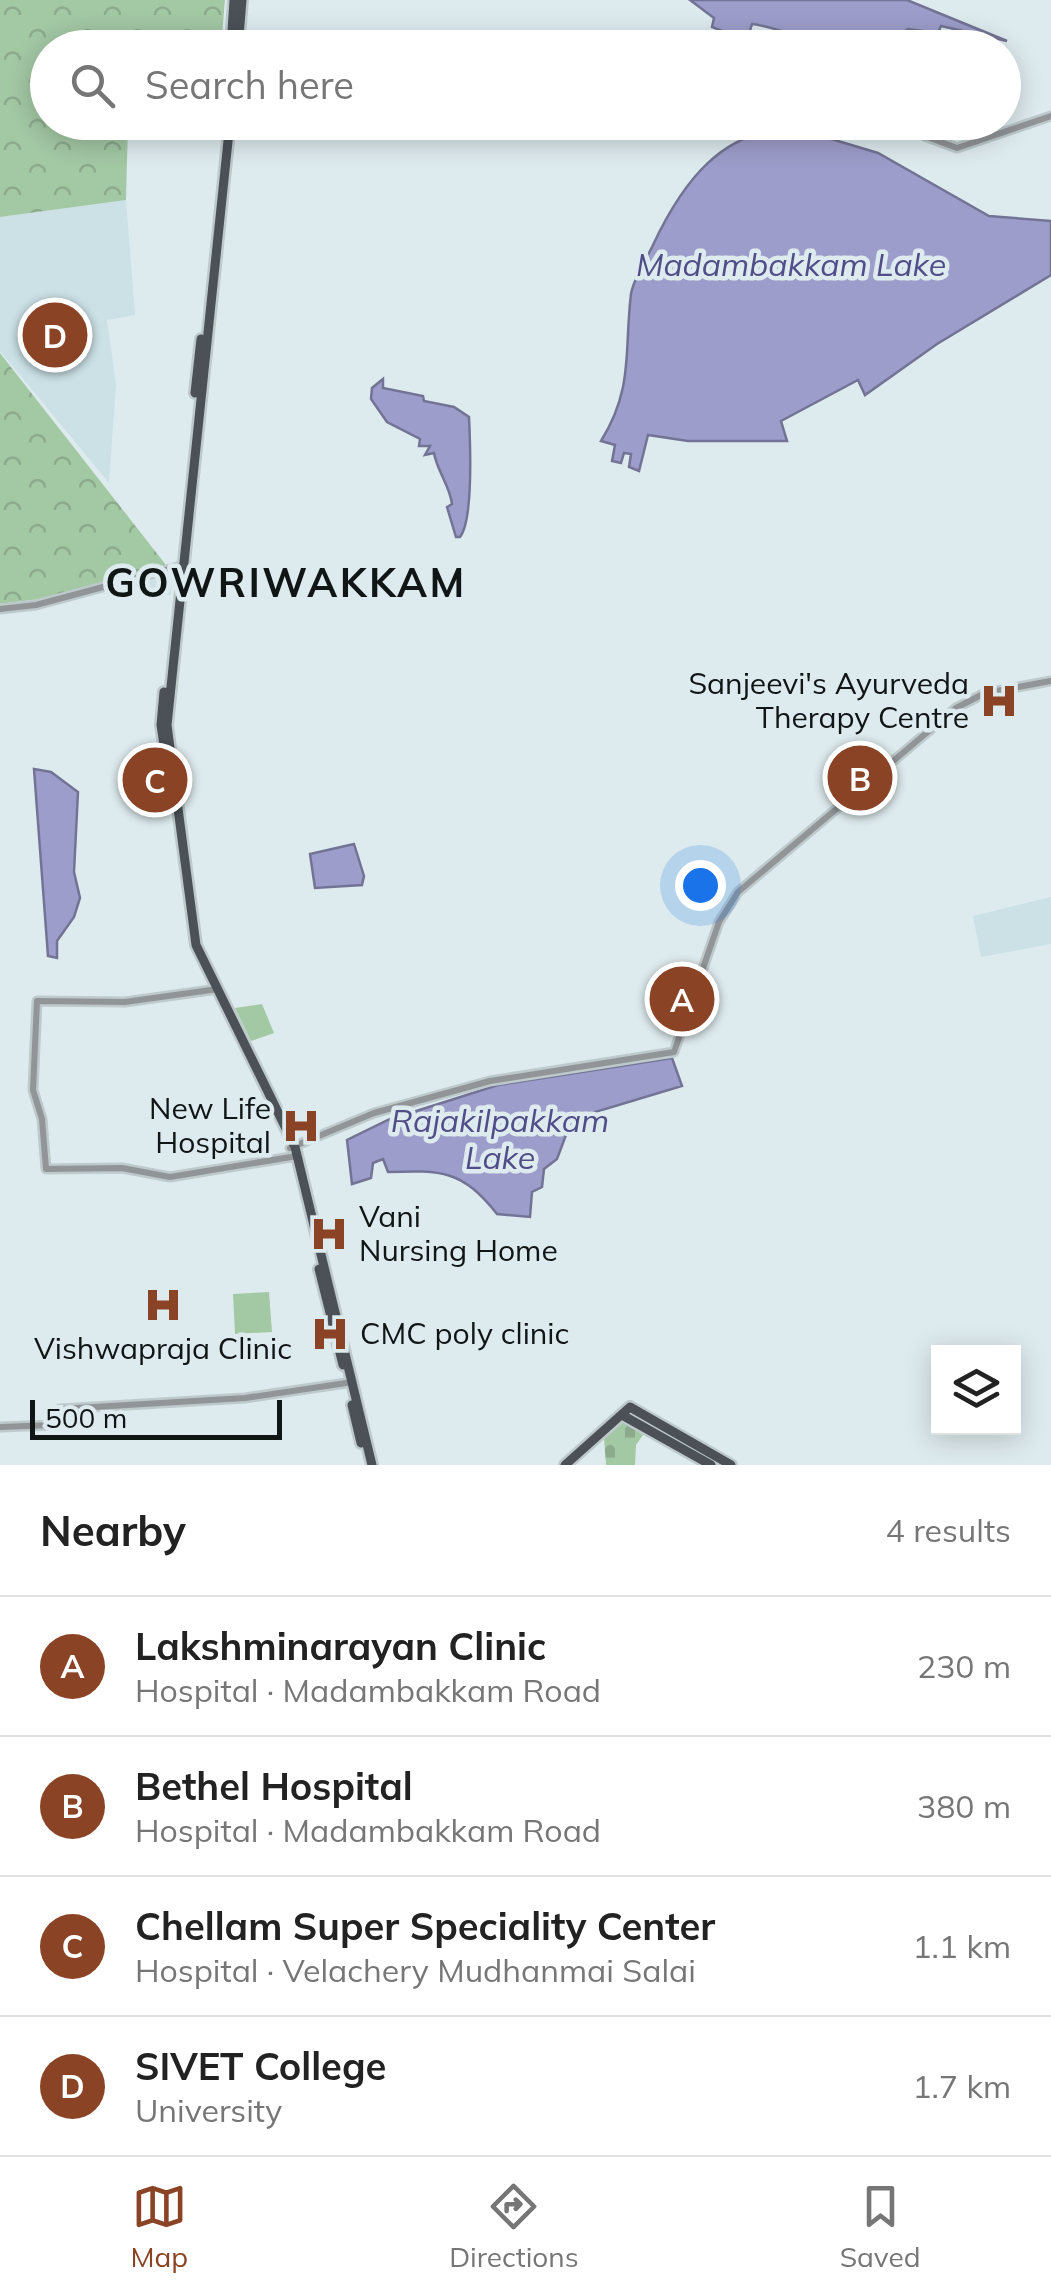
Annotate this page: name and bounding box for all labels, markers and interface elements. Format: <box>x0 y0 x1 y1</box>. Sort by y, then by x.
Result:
search box <box>30 30 1021 140</box>
icon: search <box>65 58 120 113</box>
text: Search here <box>145 61 354 109</box>
water label: Madambakkam Lake <box>636 244 946 284</box>
pin: D <box>22 298 88 372</box>
district label: GOWRIWAKKAM <box>105 557 467 607</box>
place label: Sanjeevi's Ayurveda Therapy Centre <box>688 664 969 736</box>
hospital icon: Sanjeevi's Ayurveda Therapy Centre <box>978 680 1020 722</box>
pin: B <box>828 740 892 816</box>
pin: C <box>122 742 188 818</box>
your location <box>675 860 726 911</box>
pin: A <box>650 962 714 1036</box>
place label: New Life Hospital <box>149 1089 271 1161</box>
water label: Rajakilpakkam Lake <box>391 1100 609 1177</box>
hospital icon: New Life Hospital <box>280 1105 322 1147</box>
place label: Vani Nursing Home <box>359 1197 558 1269</box>
hospital icon: Vani Nursing Home <box>308 1213 350 1255</box>
hospital icon: Vishwapraja Clinic <box>142 1284 184 1326</box>
hospital icon: CMC poly clinic <box>309 1313 351 1355</box>
place label: CMC poly clinic <box>360 1314 569 1352</box>
place label: Vishwapraja Clinic <box>34 1329 292 1367</box>
map controls <box>931 1345 1021 1435</box>
button: layers <box>931 1345 1021 1435</box>
scale bar <box>30 1395 282 1440</box>
text: 500 m <box>45 1400 127 1435</box>
text: Nearby <box>40 1504 186 1557</box>
text: 4 results <box>886 1510 1011 1550</box>
text: Lakshminarayan Clinic <box>135 1622 546 1670</box>
text: A <box>60 1646 85 1686</box>
text: 230 m <box>917 1646 1011 1686</box>
text: Hospital · Madambakkam Road <box>135 1670 601 1710</box>
text: Bethel Hospital <box>135 1762 413 1810</box>
text: B <box>61 1786 84 1826</box>
text: 380 m <box>917 1786 1011 1826</box>
text: Hospital · Madambakkam Road <box>135 1810 601 1850</box>
text: Chellam Super Speciality Center <box>135 1902 715 1950</box>
text: C <box>62 1926 83 1966</box>
text: 1.1 km <box>912 1926 1011 1966</box>
text: Hospital · Velachery Mudhanmai Salai <box>135 1950 696 1990</box>
text: SIVET College <box>135 2042 386 2090</box>
text: D <box>60 2066 85 2106</box>
text: 1.7 km <box>912 2066 1011 2106</box>
text: University <box>135 2090 282 2130</box>
tab: Map <box>131 2179 188 2274</box>
tab: Directions <box>449 2179 579 2274</box>
tab: Saved <box>840 2179 920 2274</box>

